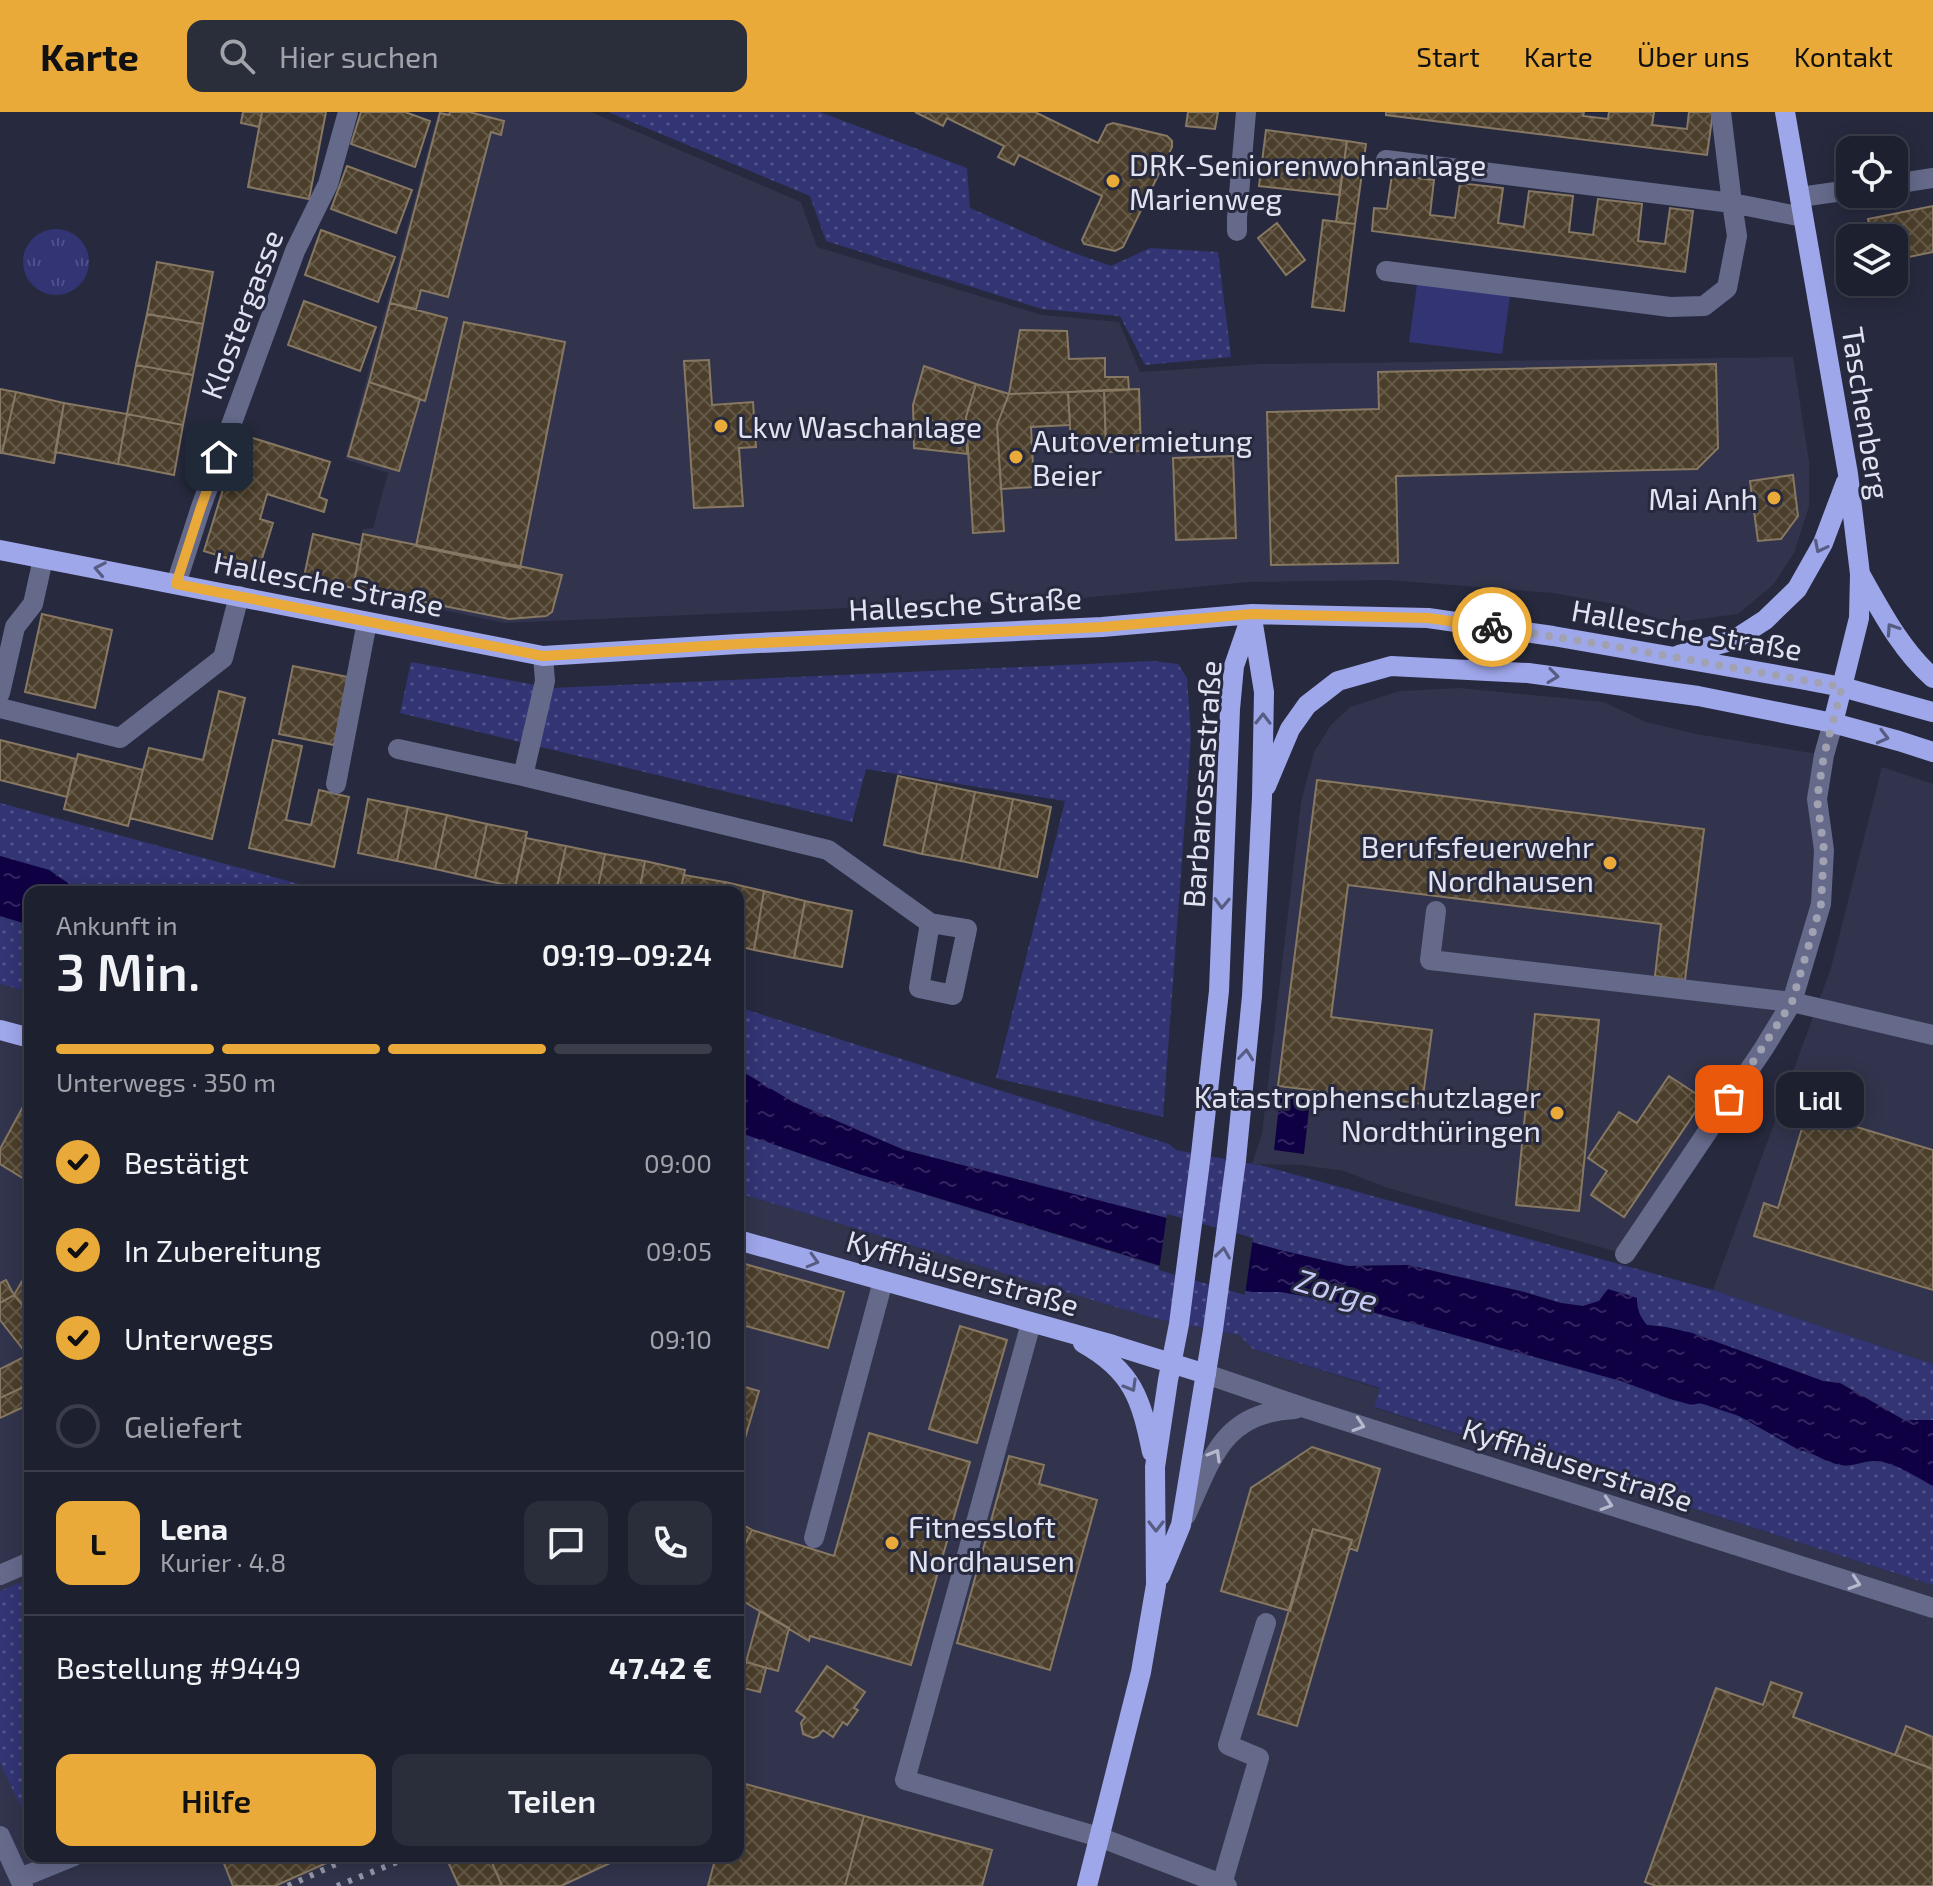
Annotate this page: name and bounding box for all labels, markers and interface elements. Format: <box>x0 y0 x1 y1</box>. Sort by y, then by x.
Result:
search box <box>187 20 747 92</box>
text: Karte <box>40 33 139 79</box>
icon: search <box>215 34 259 78</box>
text: Hier suchen <box>279 38 439 74</box>
text: Start <box>1416 39 1480 73</box>
text: Karte <box>1524 39 1593 73</box>
text: Über uns <box>1637 39 1750 73</box>
text: Kontakt <box>1794 39 1893 73</box>
map controls <box>1836 136 1908 296</box>
button: locate <box>1836 136 1908 208</box>
place label: DRK-Seniorenwohnanlage Marienweg <box>1129 146 1486 216</box>
marker: DRK-Seniorenwohnanlage Marienweg <box>1104 172 1122 190</box>
street label: Klostergasse <box>192 224 290 404</box>
button: layers <box>1836 224 1908 296</box>
street label: Taschenberg <box>1836 324 1898 502</box>
place label: Lkw Waschanlage <box>737 408 982 444</box>
marker: Lkw Waschanlage <box>712 417 730 435</box>
place label: Autovermietung Beier <box>1032 422 1253 492</box>
pin <box>185 423 253 491</box>
icon: home <box>197 435 241 479</box>
marker: Autovermietung Beier <box>1007 448 1025 466</box>
place label: Mai Anh <box>1648 480 1758 516</box>
marker: Mai Anh <box>1765 489 1783 507</box>
one-way arrow <box>1814 539 1830 554</box>
street label: Hallesche Straße <box>211 543 447 623</box>
one-way arrow <box>93 562 107 579</box>
street label: Hallesche Straße <box>847 579 1083 627</box>
courier <box>1452 587 1532 667</box>
street label: Hallesche Straße <box>1569 591 1805 667</box>
icon: bike <box>1470 605 1514 649</box>
one-way arrow <box>1887 624 1902 638</box>
street label: Barbarossastraße <box>1174 659 1228 909</box>
one-way arrow <box>1546 667 1559 684</box>
one-way arrow <box>1254 712 1272 725</box>
one-way arrow <box>1876 727 1890 744</box>
place label: Berufsfeuerwehr Nordhausen <box>1361 828 1594 898</box>
marker: Berufsfeuerwehr Nordhausen <box>1601 854 1619 872</box>
one-way arrow <box>1214 897 1231 910</box>
text: Ankunft in <box>56 909 178 940</box>
text: 09:19–09:24 <box>542 936 712 972</box>
text: 3 Min. <box>56 939 200 1001</box>
one-way arrow <box>1238 1048 1255 1061</box>
pin <box>1695 1065 1763 1133</box>
text: Unterwegs · 350 m <box>56 1066 276 1097</box>
callout: Lidl <box>1777 1071 1865 1127</box>
icon: bag <box>1707 1077 1751 1121</box>
place label: Katastrophenschutzlager Nordthüringen <box>1194 1078 1541 1148</box>
text: Lidl <box>1798 1084 1842 1115</box>
marker: Katastrophenschutzlager Nordthüringen <box>1548 1104 1566 1122</box>
icon: check <box>56 1140 100 1184</box>
text: Bestätigt <box>124 1144 249 1180</box>
text: 09:00 <box>644 1147 712 1178</box>
street label: Kyffhäuserstraße <box>843 1222 1083 1322</box>
icon: check <box>56 1228 100 1272</box>
text: In Zubereitung <box>124 1232 321 1268</box>
text: 09:05 <box>646 1235 712 1266</box>
one-way arrow <box>1215 1246 1232 1259</box>
one-way arrow <box>806 1252 820 1268</box>
water label: Zorge <box>1291 1259 1383 1320</box>
icon: check <box>56 1316 100 1360</box>
text: Unterwegs <box>124 1320 274 1356</box>
text: 09:10 <box>649 1323 712 1354</box>
one-way arrow <box>1121 1378 1137 1392</box>
text: Geliefert <box>124 1408 242 1444</box>
street label: Kyffhäuserstraße <box>1458 1410 1698 1518</box>
one-way arrow <box>1352 1416 1366 1432</box>
one-way arrow <box>1205 1449 1221 1464</box>
one-way arrow <box>1600 1495 1613 1511</box>
button: chat <box>524 1501 608 1585</box>
button: phone <box>628 1501 712 1585</box>
place label: Fitnessloft Nordhausen <box>908 1508 1075 1578</box>
text: Lena <box>160 1510 228 1546</box>
one-way arrow <box>1147 1520 1165 1533</box>
text: L <box>90 1525 106 1561</box>
marker: Fitnessloft Nordhausen <box>883 1534 901 1552</box>
text: Kurier · 4.8 <box>160 1546 286 1577</box>
one-way arrow <box>1847 1574 1861 1590</box>
text: Bestellung #9449 <box>56 1649 301 1685</box>
text: 47.42 € <box>609 1649 712 1685</box>
button: Hilfe <box>56 1754 376 1846</box>
button: Teilen <box>392 1754 712 1846</box>

